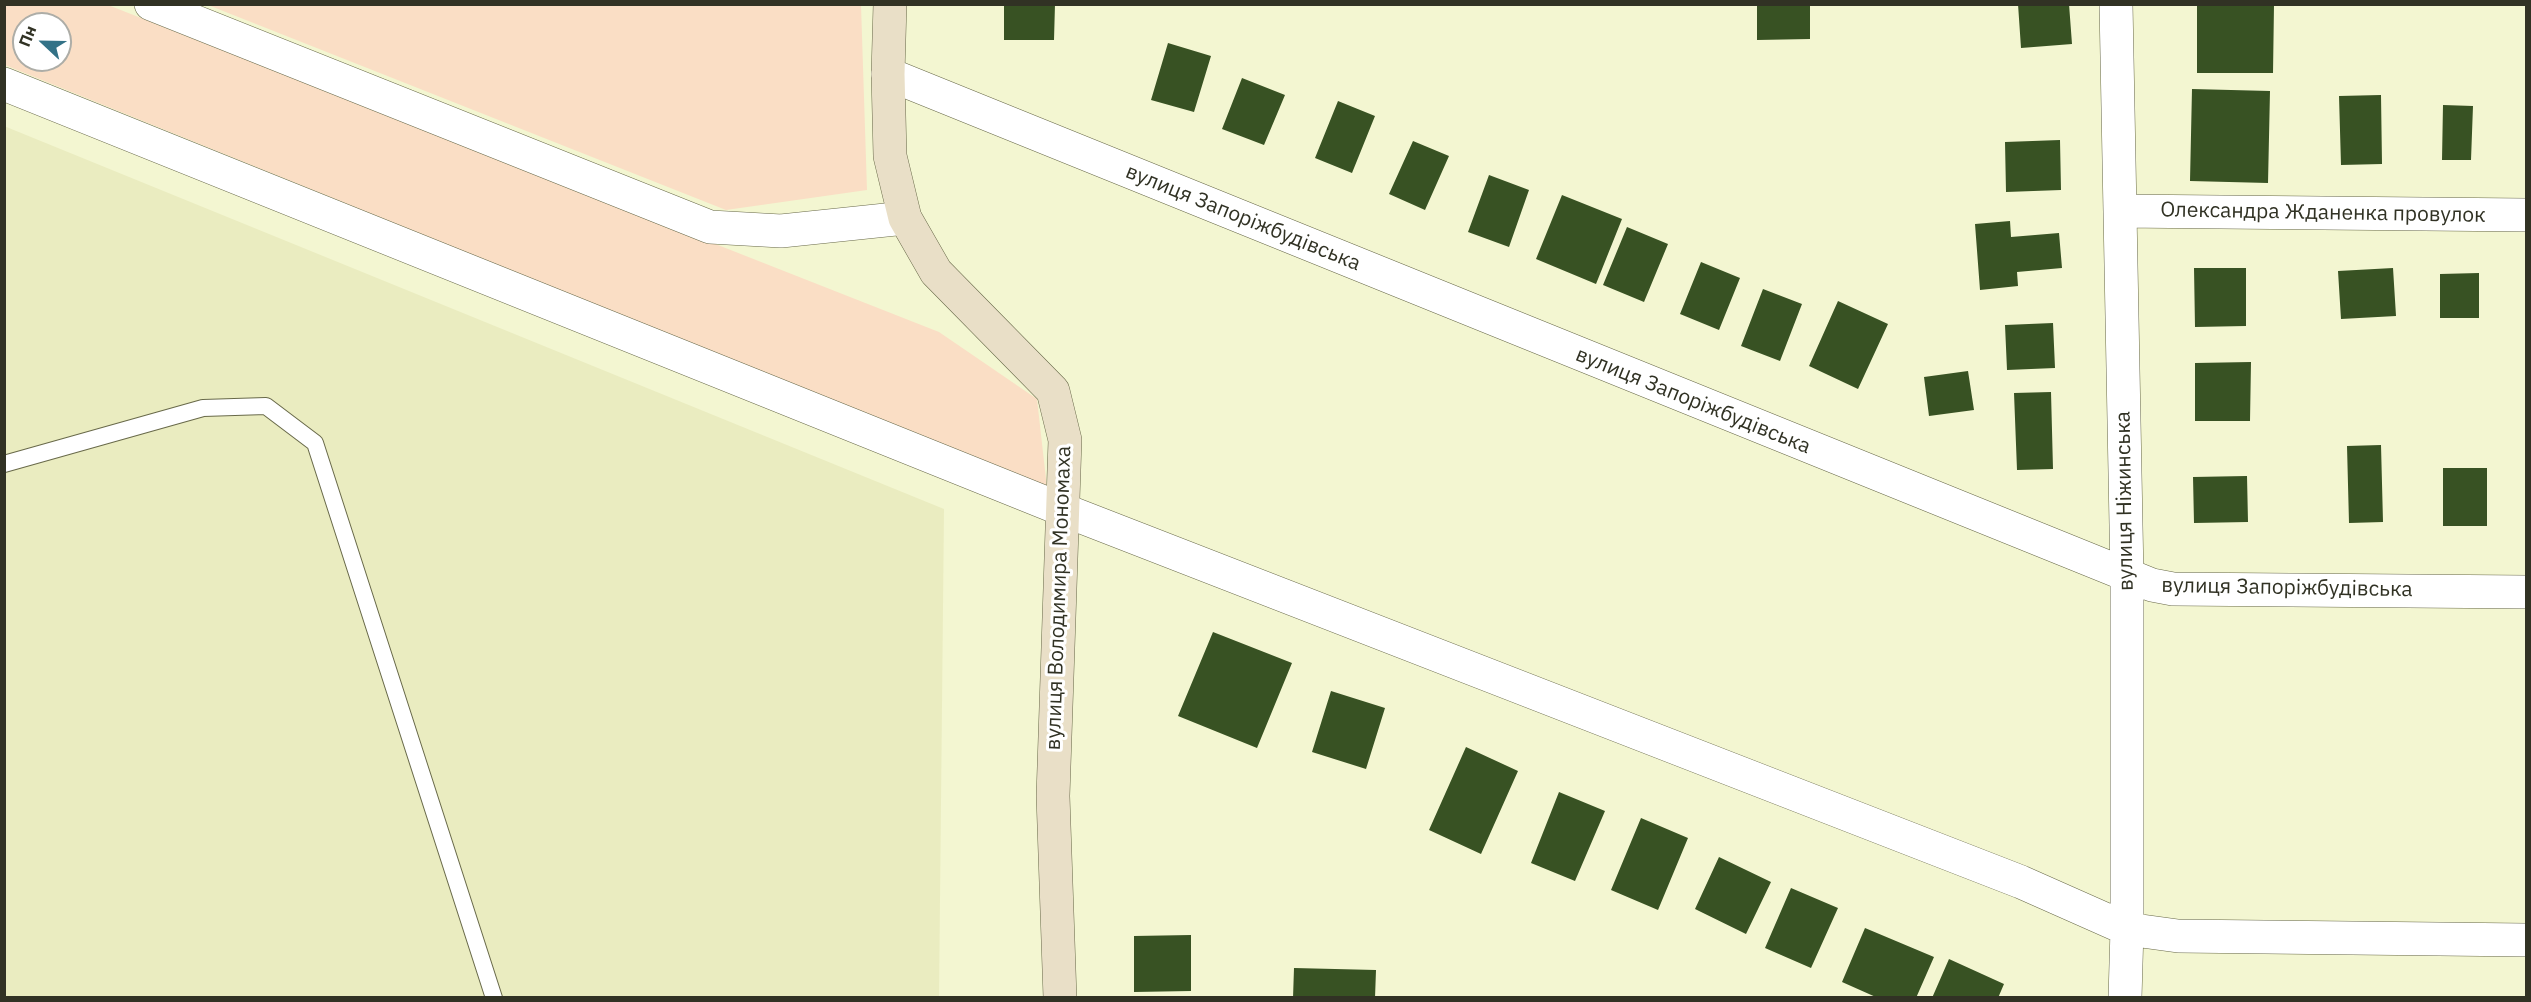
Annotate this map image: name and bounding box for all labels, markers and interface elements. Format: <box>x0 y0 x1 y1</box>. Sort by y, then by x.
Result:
north arrow <box>12 12 72 72</box>
text: Пн <box>14 22 40 50</box>
street label: вулиця Запоріжбудівська <box>1122 159 1364 277</box>
street label: Олександра Жданенка провулок <box>2160 198 2486 228</box>
street label: вулиця Запоріжбудівська <box>1572 342 1814 460</box>
street label: вулиця Ніжинська <box>2111 411 2139 591</box>
street label: вулиця Володимира Мономаха <box>1041 445 1077 751</box>
street label: вулиця Запоріжбудівська <box>2161 573 2413 603</box>

